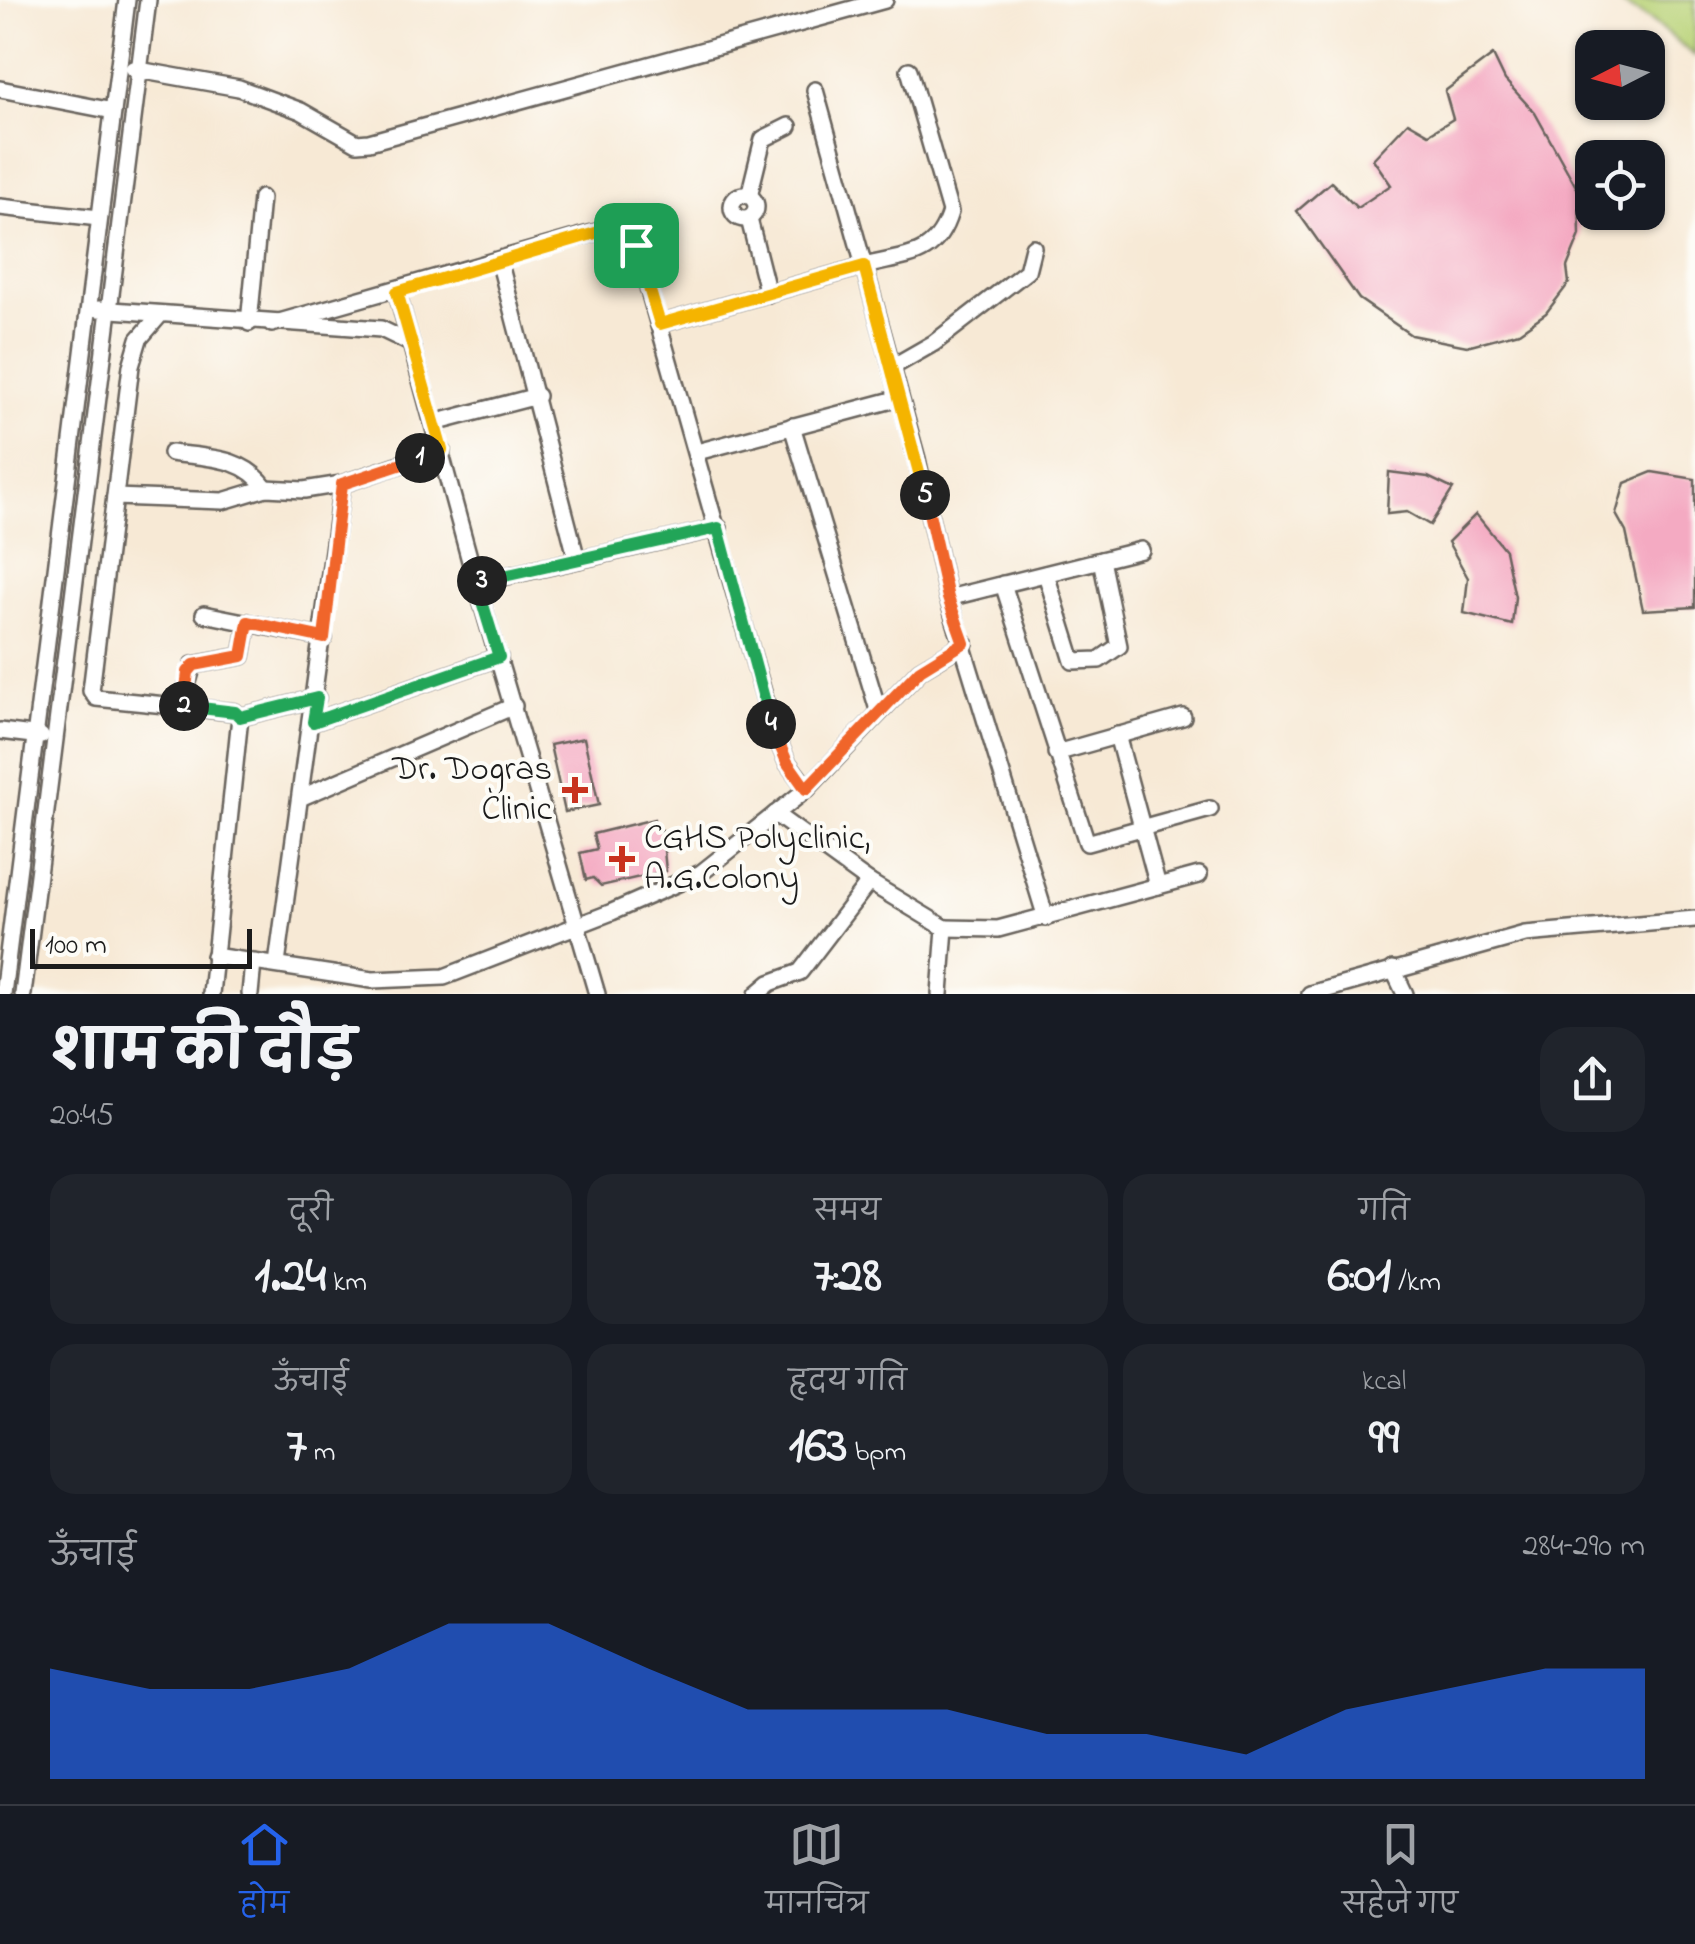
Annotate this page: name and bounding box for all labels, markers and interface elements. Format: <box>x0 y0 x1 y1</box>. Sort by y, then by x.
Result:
north arrow <box>1575 30 1665 120</box>
map controls <box>1575 30 1665 230</box>
button: locate <box>1575 140 1665 230</box>
pin <box>594 203 679 288</box>
icon: arrive <box>609 218 664 273</box>
pin: 1 <box>395 433 445 483</box>
text: 1 <box>416 437 424 478</box>
pin: 5 <box>900 470 950 520</box>
text: 5 <box>917 474 933 515</box>
pin: 3 <box>457 556 507 606</box>
text: 3 <box>476 560 488 601</box>
pin: 2 <box>159 681 209 731</box>
text: 2 <box>177 685 191 726</box>
pin: 4 <box>746 699 796 749</box>
text: 4 <box>765 703 777 744</box>
place label: Dr. Dogras Clinic <box>391 745 552 836</box>
marker: Dr. Dogras Clinic <box>562 777 588 803</box>
place label: CGHS Polyclinic, A.G.Colony <box>644 814 870 905</box>
marker: CGHS Polyclinic, A.G.Colony <box>609 846 635 872</box>
scale bar <box>30 924 252 968</box>
text: 100 m <box>45 926 107 967</box>
text: शाम की दौड़ <box>50 1015 356 1095</box>
button: share <box>1540 1027 1645 1132</box>
text: 20:45 <box>50 1093 114 1140</box>
text: दूरी <box>289 1193 333 1234</box>
text: समय <box>814 1193 881 1234</box>
text: गति <box>1359 1193 1410 1234</box>
text: 1.24 <box>255 1241 326 1314</box>
text: 7:28 <box>813 1241 882 1314</box>
text: 6:01 <box>1327 1241 1391 1314</box>
text: km <box>326 1263 367 1304</box>
text: /km <box>1391 1263 1441 1304</box>
text: kcal <box>1362 1362 1406 1403</box>
text: ऊँचाई <box>273 1363 348 1404</box>
text: हृदय गति <box>788 1363 907 1404</box>
text: 99 <box>1369 1403 1399 1476</box>
text: 7 <box>286 1411 307 1484</box>
text: 163 <box>789 1411 847 1484</box>
text: m <box>307 1433 336 1474</box>
text: bpm <box>847 1433 906 1474</box>
text: 284–290 m <box>1523 1524 1645 1571</box>
text: ऊँचाई <box>50 1534 136 1581</box>
tab: होम <box>237 1817 292 1934</box>
tab: मानचित्र <box>766 1817 868 1934</box>
tab: सहेजे गए <box>1342 1817 1458 1934</box>

